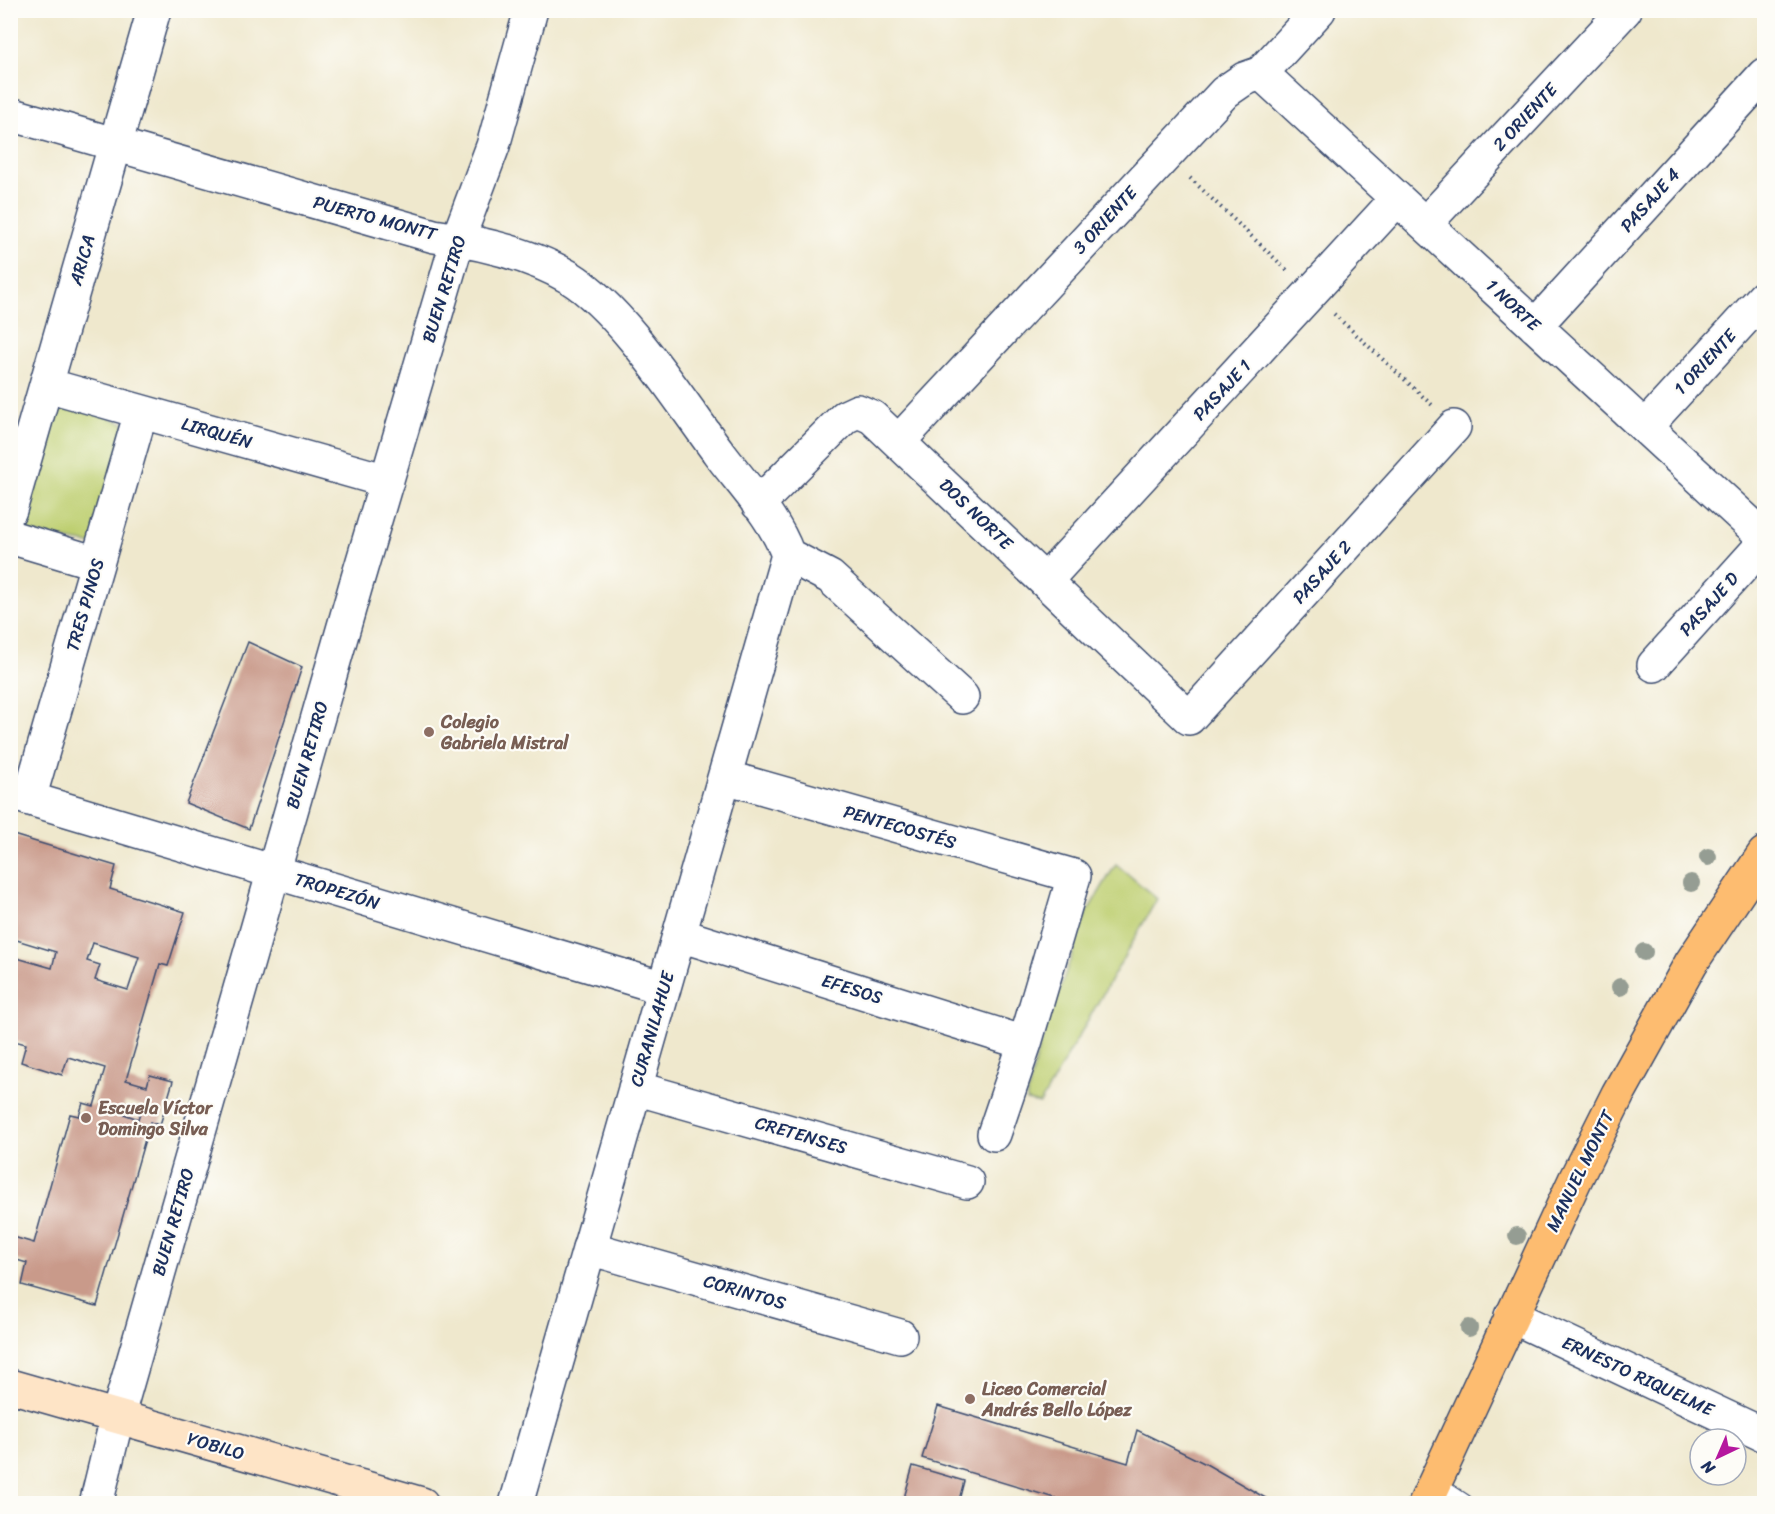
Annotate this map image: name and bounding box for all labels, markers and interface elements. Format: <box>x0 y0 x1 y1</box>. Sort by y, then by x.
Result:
street label: 2 ORIENTE <box>1484 74 1566 159</box>
street label: PASAJE 4 <box>1612 160 1688 240</box>
street label: 3 ORIENTE <box>1065 178 1146 262</box>
street label: PUERTO MONTT <box>310 186 441 250</box>
street label: ARICA <box>59 231 104 290</box>
street label: BUEN RETIRO <box>412 231 476 347</box>
street label: 1 NORTE <box>1478 271 1549 340</box>
street label: 1 ORIENTE <box>1665 320 1745 403</box>
street label: PASAJE 1 <box>1185 351 1259 428</box>
street label: LIRQUÉN <box>178 408 257 458</box>
street label: DOS NORTE <box>931 470 1021 559</box>
street label: PASAJE 2 <box>1284 532 1360 612</box>
street label: TRES PINOS <box>56 554 114 655</box>
street label: PASAJE D <box>1671 564 1747 644</box>
street label: BUEN RETIRO <box>276 697 338 813</box>
place label: Colegio Gabriela Mistral <box>440 706 569 759</box>
marker: Colegio Gabriela Mistral <box>422 725 436 739</box>
street label: PENTECOSTÉS <box>840 796 960 858</box>
street label: TROPEZÓN <box>290 863 384 919</box>
street label: EFESOS <box>817 965 887 1014</box>
street label: CURANILAHUE <box>620 967 684 1090</box>
place label: Escuela Víctor Domingo Silva <box>98 1092 214 1145</box>
street label: MANUEL MONTT <box>1537 1104 1624 1237</box>
street label: CRETENSES <box>751 1107 851 1164</box>
marker: Escuela Víctor Domingo Silva <box>79 1111 93 1125</box>
street label: BUEN RETIRO <box>142 1164 204 1280</box>
street label: CORINTOS <box>700 1265 790 1319</box>
street label: ERNESTO RIQUELME <box>1557 1327 1720 1426</box>
place label: Liceo Comercial Andrés Bello López <box>981 1373 1133 1426</box>
marker: Liceo Comercial Andrés Bello López <box>963 1392 977 1406</box>
street label: YOBILO <box>183 1423 249 1469</box>
north arrow <box>1688 1427 1748 1487</box>
text: N <box>1693 1453 1723 1482</box>

